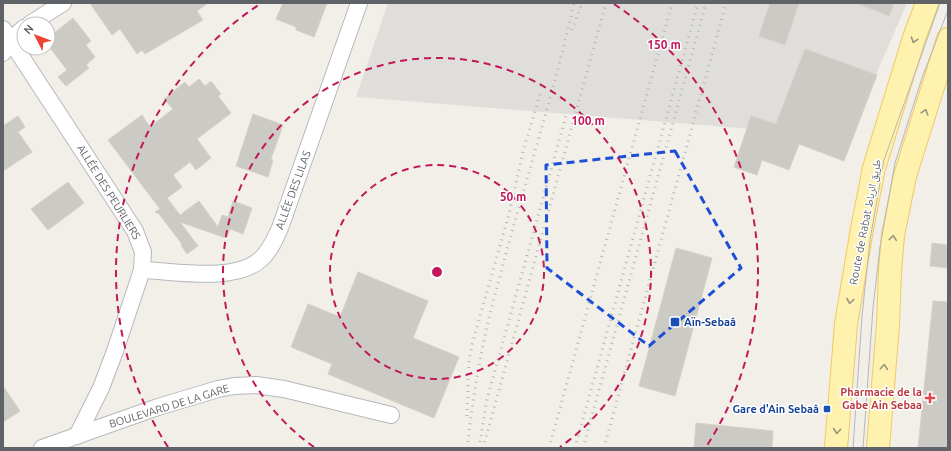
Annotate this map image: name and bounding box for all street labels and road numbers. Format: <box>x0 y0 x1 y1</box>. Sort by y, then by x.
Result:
street label: ALLÉE DES PEUPLIERS <box>75 142 144 242</box>
street label: ALLÉE DES LILAS <box>272 148 313 231</box>
street label: Route de Rabat طريق الرباط <box>847 158 884 286</box>
street label: BOULEVARD DE LA GARE <box>107 382 231 430</box>

